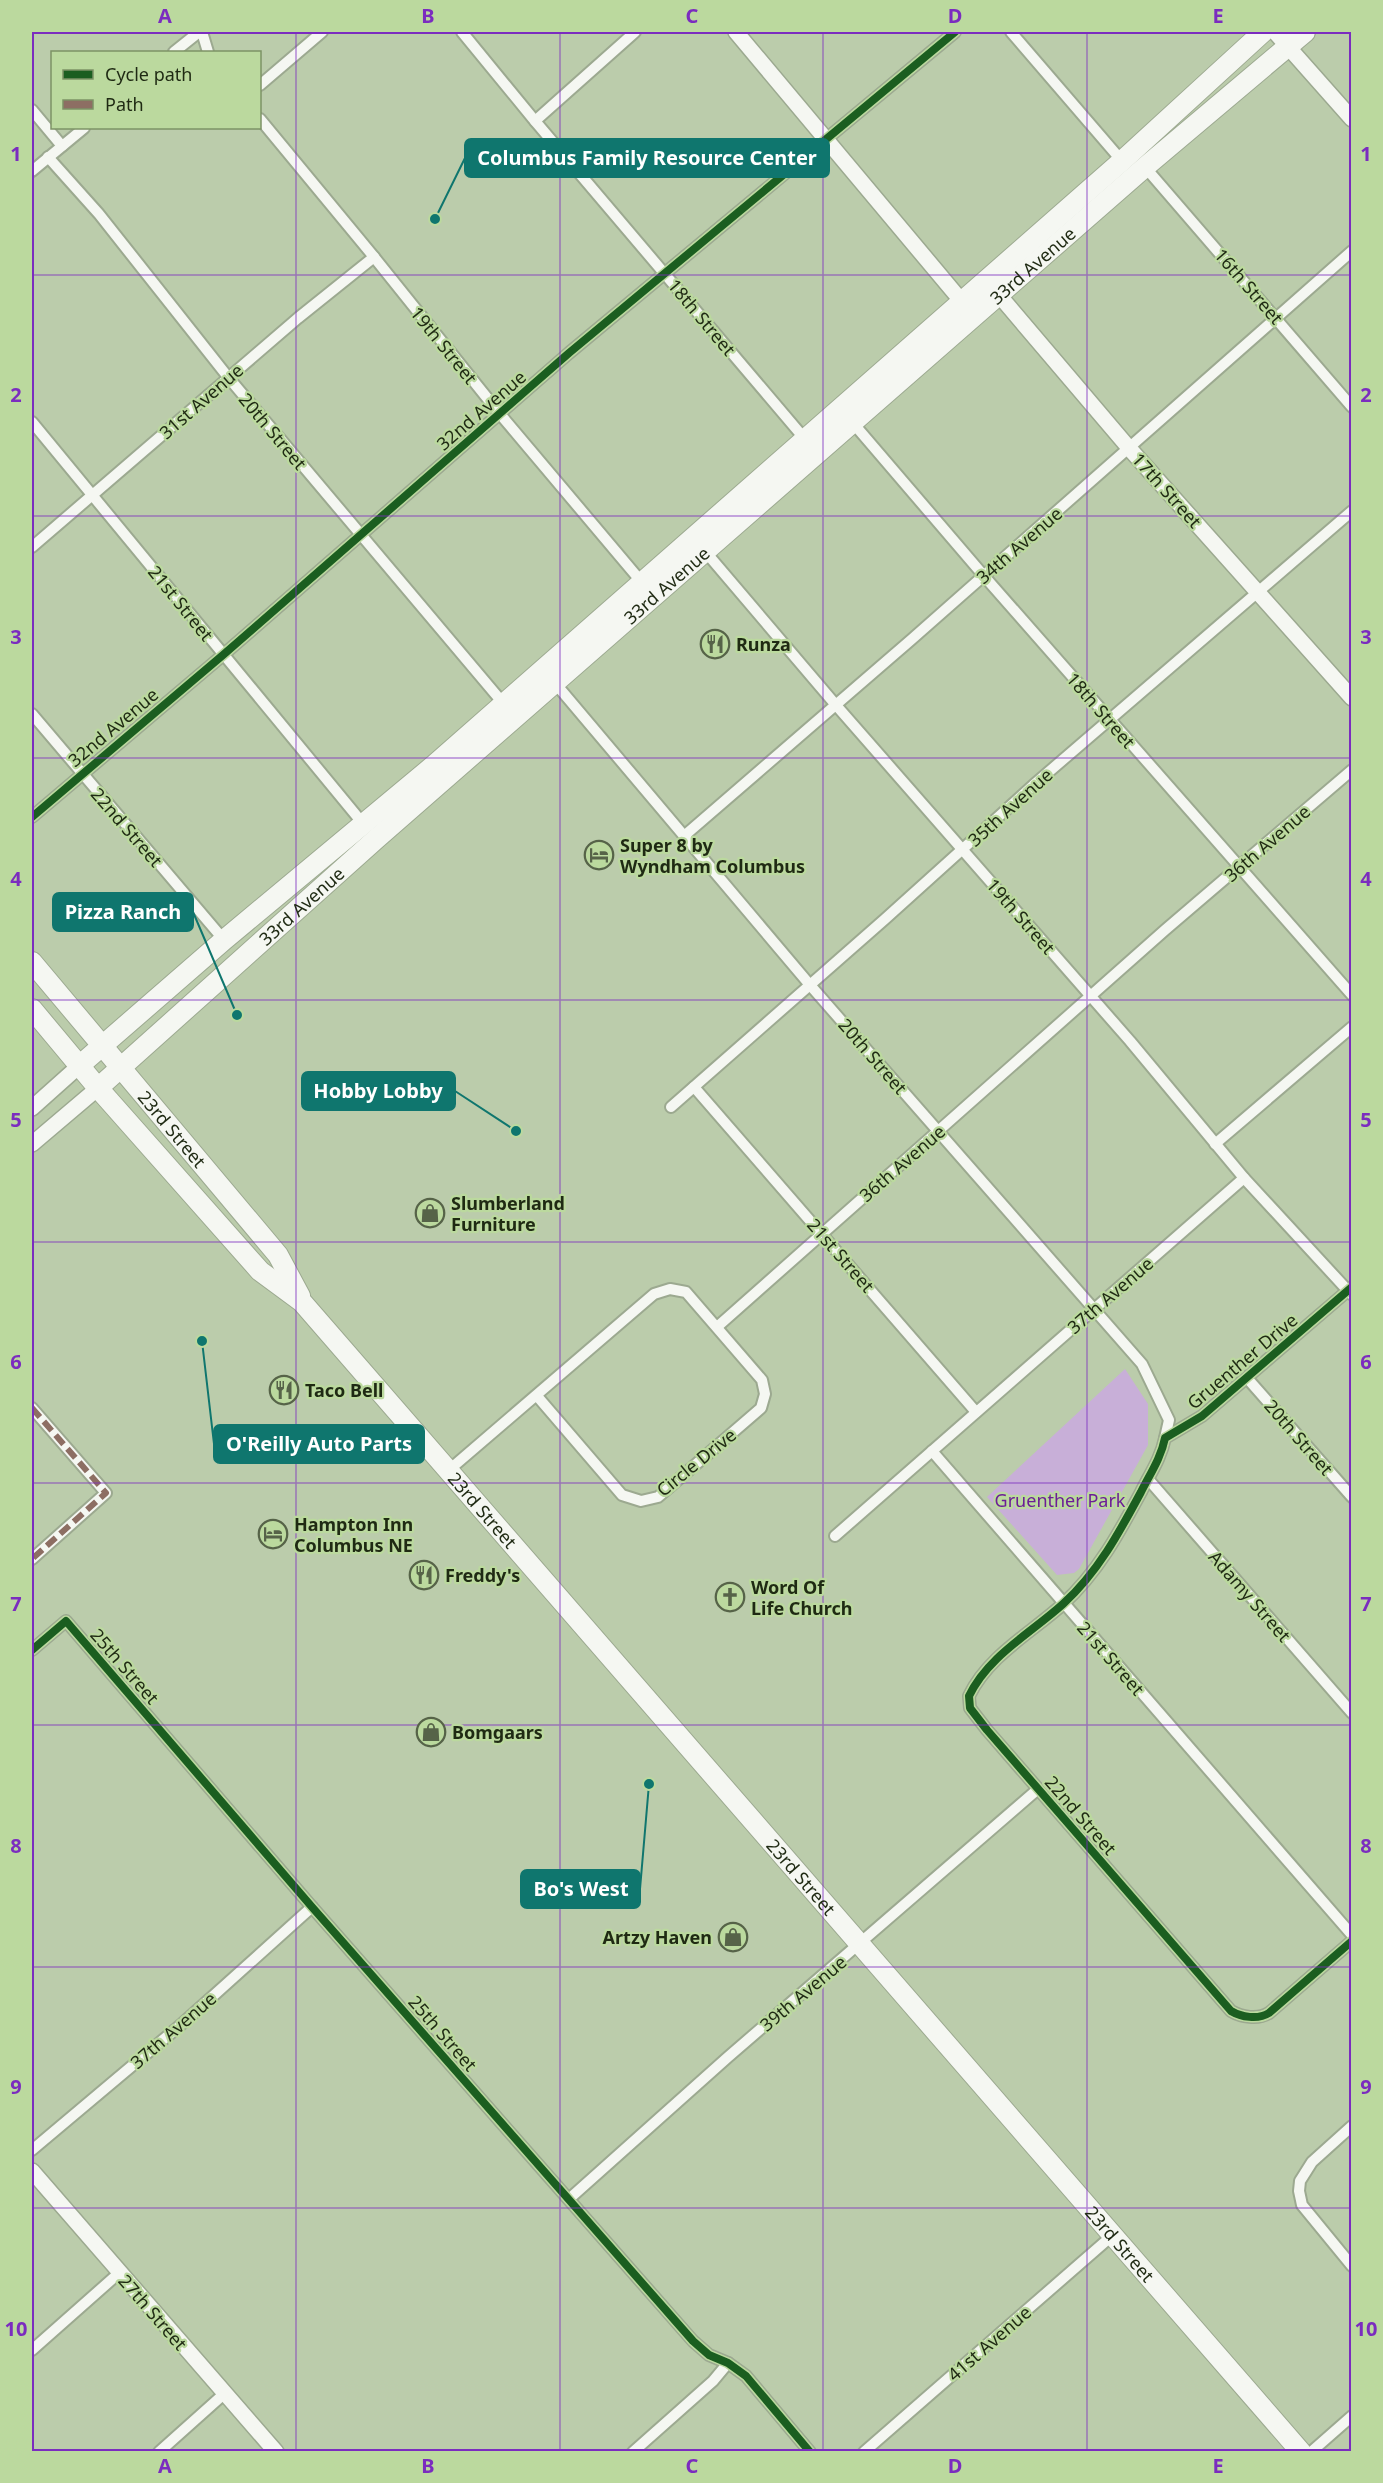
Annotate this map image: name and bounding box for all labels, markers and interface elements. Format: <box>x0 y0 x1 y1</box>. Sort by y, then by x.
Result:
text: A <box>158 2 172 29</box>
text: B <box>421 2 435 29</box>
text: C <box>686 2 699 29</box>
text: D <box>948 2 962 29</box>
text: E <box>1212 2 1224 29</box>
legend <box>51 51 261 129</box>
text: Cycle path <box>105 62 192 86</box>
text: Path <box>105 92 144 116</box>
callout: Columbus Family Resource Center <box>465 139 829 177</box>
text: 1 <box>10 140 22 167</box>
text: 1 <box>1360 140 1372 167</box>
text: Columbus Family Resource Center <box>477 144 817 171</box>
street label: 33rd Avenue <box>984 221 1081 309</box>
street label: 16th Street <box>1209 243 1289 329</box>
street label: 18th Street <box>663 274 741 361</box>
street label: 19th Street <box>405 301 483 389</box>
street label: 31st Avenue <box>154 358 248 444</box>
street label: 32nd Avenue <box>431 365 531 455</box>
text: 2 <box>10 381 22 408</box>
text: 2 <box>1360 381 1372 408</box>
street label: 20th Street <box>234 388 312 475</box>
street label: 17th Street <box>1127 447 1207 533</box>
street label: 34th Avenue <box>971 501 1067 589</box>
street label: 33rd Avenue <box>618 541 715 629</box>
street label: 21st Street <box>143 560 219 646</box>
text: 3 <box>10 623 22 650</box>
text: 3 <box>1360 623 1372 650</box>
restaurant icon: Runza <box>699 628 731 660</box>
place label: Runza <box>736 632 791 656</box>
street label: 18th Street <box>1061 667 1141 753</box>
street label: 32nd Avenue <box>63 682 163 772</box>
street label: 35th Avenue <box>963 763 1057 851</box>
street label: 22nd Street <box>86 782 168 872</box>
street label: 36th Avenue <box>1219 799 1315 887</box>
place label: Super 8 by Wyndham Columbus <box>620 833 805 878</box>
hotel icon: Super 8 by Wyndham Columbus <box>583 839 615 871</box>
street label: 33rd Avenue <box>254 861 349 950</box>
text: 4 <box>10 865 22 892</box>
text: 4 <box>1360 865 1372 892</box>
street label: 19th Street <box>981 873 1061 959</box>
callout: Pizza Ranch <box>53 893 193 931</box>
text: Pizza Ranch <box>65 898 181 925</box>
street label: 20th Street <box>833 1013 913 1099</box>
callout: Hobby Lobby <box>302 1072 455 1110</box>
text: Hobby Lobby <box>313 1077 443 1104</box>
street label: 23rd Street <box>133 1085 212 1173</box>
text: 5 <box>10 1106 22 1133</box>
text: 5 <box>1360 1106 1372 1133</box>
street label: 36th Avenue <box>854 1119 950 1207</box>
place label: Slumberland Furniture <box>451 1191 565 1236</box>
shop icon: Slumberland Furniture <box>414 1197 446 1229</box>
street label: 21st Street <box>802 1213 880 1297</box>
street label: 37th Avenue <box>1062 1251 1158 1339</box>
street label: Gruenther Drive <box>1182 1308 1302 1414</box>
text: 6 <box>10 1348 22 1375</box>
text: 6 <box>1360 1348 1372 1375</box>
restaurant icon: Taco Bell <box>268 1374 300 1406</box>
place label: Taco Bell <box>305 1378 383 1402</box>
street label: 20th Street <box>1259 1394 1339 1480</box>
street label: Circle Drive <box>651 1423 741 1501</box>
callout: O'Reilly Auto Parts <box>214 1425 424 1463</box>
text: O'Reilly Auto Parts <box>226 1430 412 1457</box>
street label: 23rd Street <box>443 1467 523 1554</box>
park label: Gruenther Park <box>995 1488 1126 1512</box>
place label: Hampton Inn Columbus NE <box>294 1512 413 1557</box>
hotel icon: Hampton Inn Columbus NE <box>257 1518 289 1550</box>
street label: Adamy Street <box>1204 1545 1297 1647</box>
restaurant icon: Freddy's <box>408 1559 440 1591</box>
place label: Freddy's <box>445 1563 520 1587</box>
place label: Word Of Life Church <box>751 1575 852 1620</box>
church icon: Word Of Life Church <box>714 1581 746 1613</box>
text: 7 <box>10 1590 22 1617</box>
text: 7 <box>1360 1590 1372 1617</box>
street label: 21st Street <box>1072 1616 1150 1700</box>
street label: 25th Street <box>85 1623 165 1709</box>
shop icon: Bomgaars <box>415 1716 447 1748</box>
place label: Bomgaars <box>452 1720 543 1744</box>
street label: 22nd Street <box>1040 1770 1122 1860</box>
text: 8 <box>10 1832 22 1859</box>
text: 8 <box>1360 1832 1372 1859</box>
street label: 23rd Street <box>762 1834 841 1920</box>
callout: Bo's West <box>521 1870 640 1908</box>
text: Bo's West <box>533 1875 629 1902</box>
shop icon: Artzy Haven <box>717 1921 749 1953</box>
place label: Artzy Haven <box>603 1925 712 1949</box>
street label: 39th Avenue <box>755 1950 851 2036</box>
street label: 37th Avenue <box>125 1986 221 2074</box>
street label: 25th Street <box>403 1990 483 2076</box>
text: 9 <box>10 2073 22 2100</box>
text: 9 <box>1360 2073 1372 2100</box>
street label: 23rd Street <box>1080 2200 1160 2287</box>
street label: 27th Street <box>113 2269 193 2355</box>
street label: 41st Avenue <box>942 2300 1036 2386</box>
text: 10 <box>5 2315 27 2342</box>
text: 10 <box>1355 2315 1377 2342</box>
text: A <box>158 2452 172 2479</box>
text: B <box>421 2452 435 2479</box>
text: C <box>686 2452 699 2479</box>
text: D <box>948 2452 962 2479</box>
text: E <box>1212 2452 1224 2479</box>

